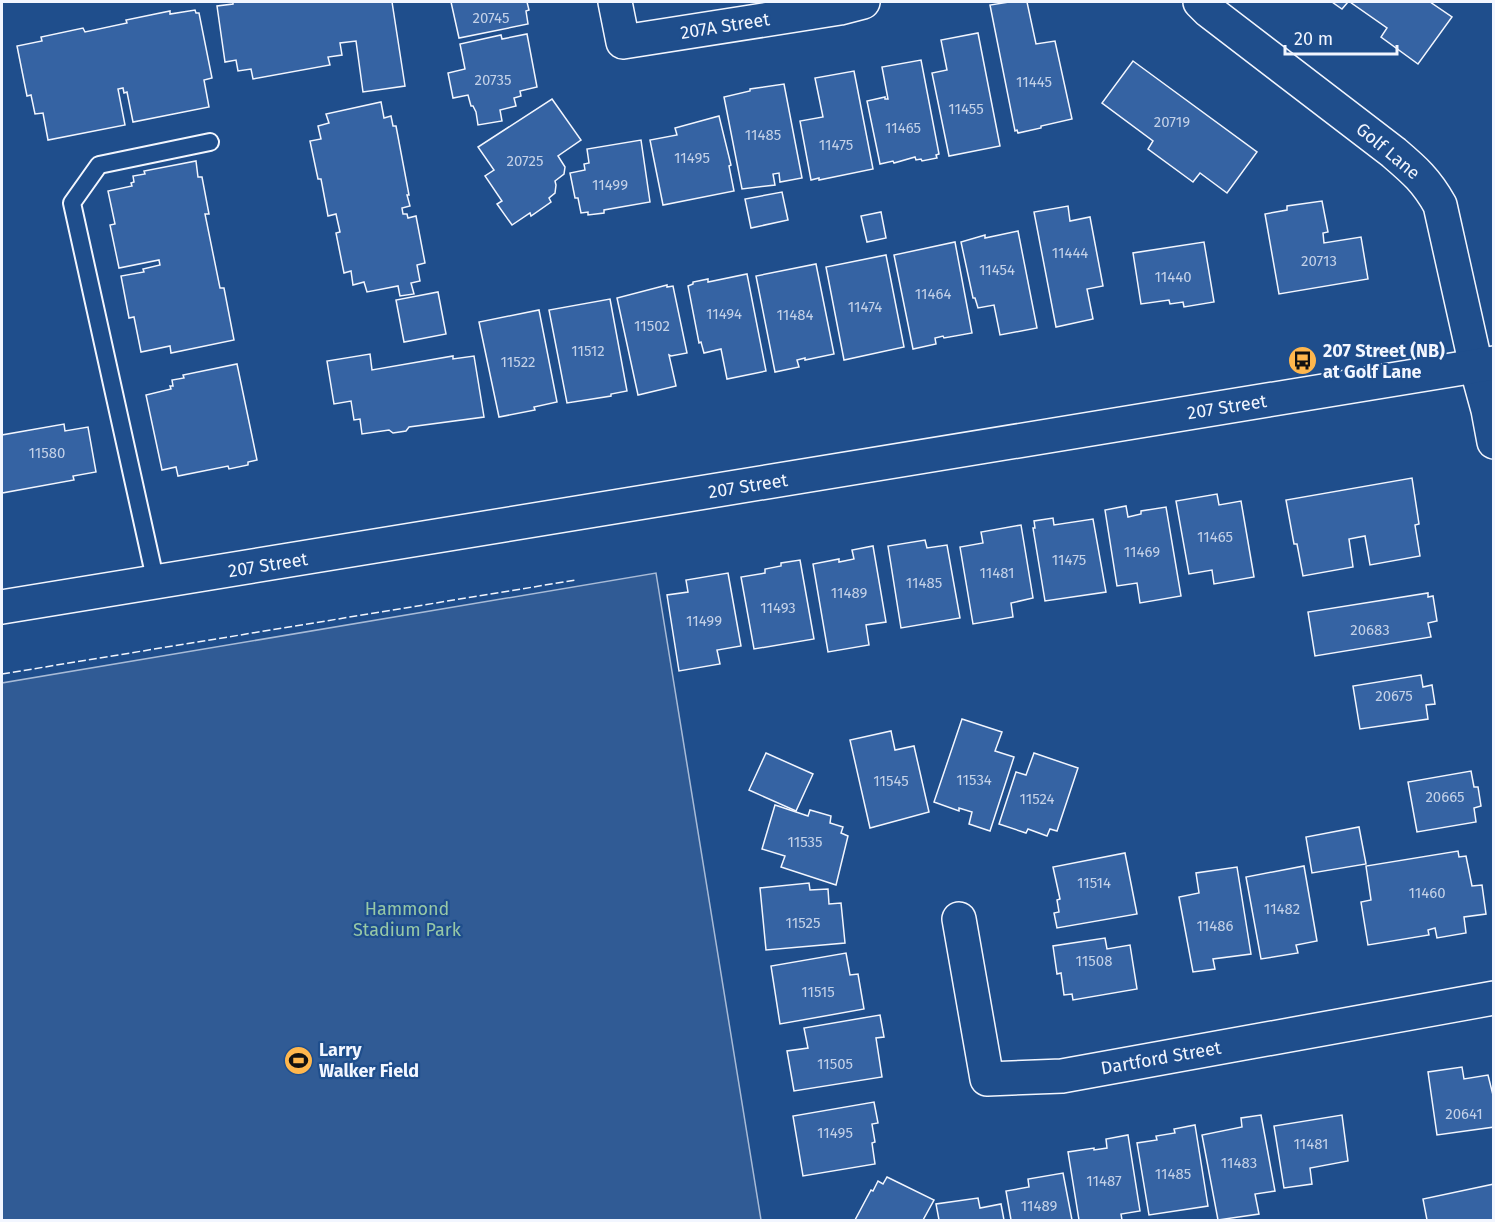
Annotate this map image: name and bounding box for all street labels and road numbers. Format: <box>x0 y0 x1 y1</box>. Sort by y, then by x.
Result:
street label: 207A Street <box>679 8 772 44</box>
street label: Golf Lane <box>1351 118 1425 184</box>
street label: 207 Street <box>1186 390 1269 424</box>
street label: 207 Street <box>707 469 790 503</box>
street label: 207 Street <box>227 548 310 582</box>
street label: Dartford Street <box>1099 1037 1223 1079</box>

